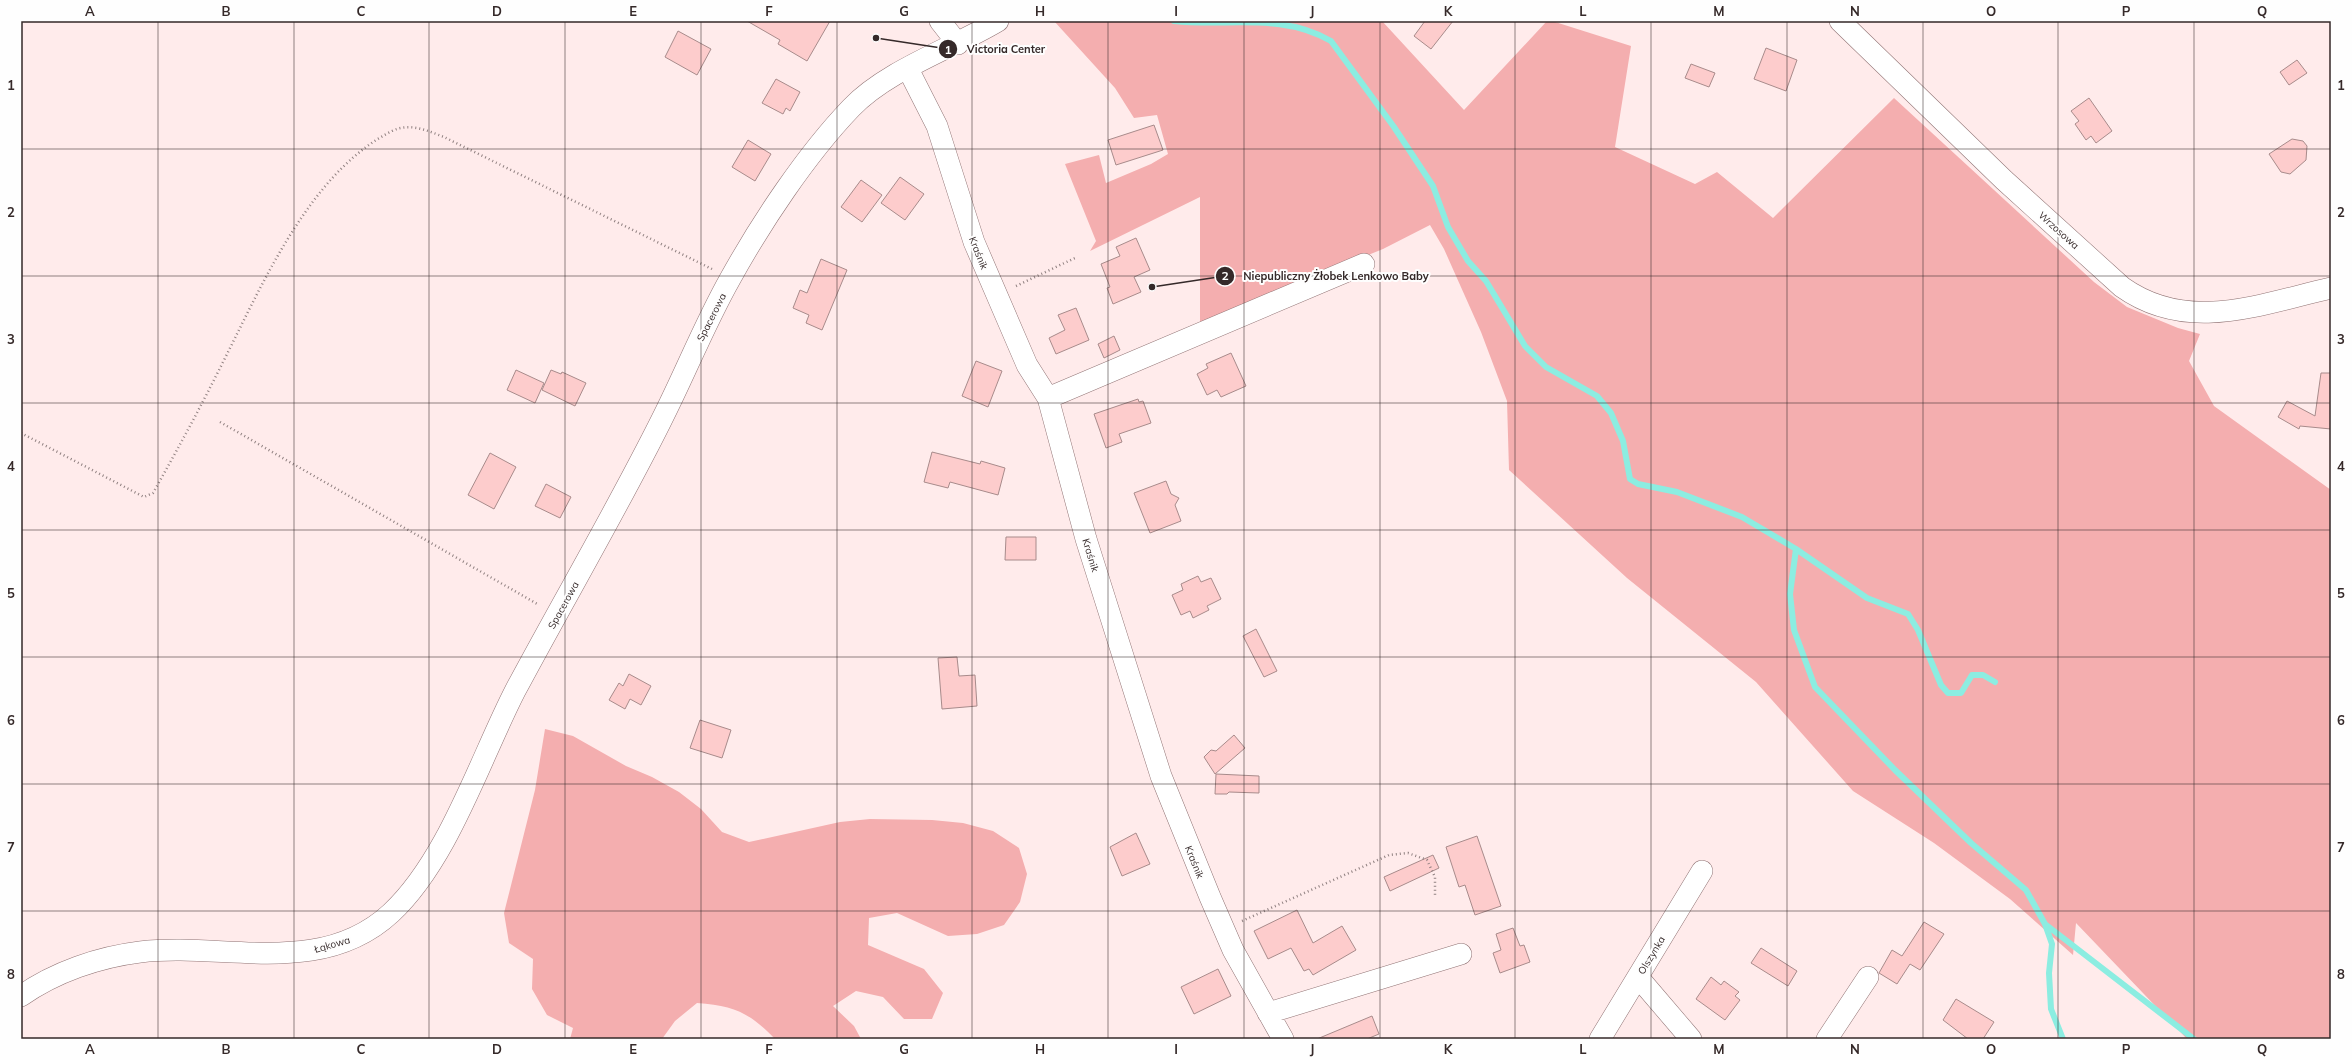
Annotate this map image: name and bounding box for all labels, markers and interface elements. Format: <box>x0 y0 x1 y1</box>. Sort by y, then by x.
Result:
text: A <box>85 3 95 19</box>
text: B <box>222 3 231 19</box>
text: C <box>357 3 366 19</box>
text: D <box>492 3 502 19</box>
text: E <box>629 3 637 19</box>
text: F <box>765 3 773 19</box>
text: G <box>899 3 909 19</box>
text: H <box>1035 3 1045 19</box>
text: I <box>1174 3 1178 19</box>
text: J <box>1310 3 1314 19</box>
text: K <box>1444 3 1454 19</box>
text: L <box>1579 3 1587 19</box>
text: M <box>1713 3 1725 19</box>
text: N <box>1850 3 1860 19</box>
text: O <box>1986 3 1996 19</box>
text: P <box>2122 3 2131 19</box>
text: Q <box>2257 3 2267 19</box>
callout: Victoria Center <box>938 38 1053 61</box>
text: 1 <box>944 42 952 57</box>
text: Victoria Center <box>966 42 1046 56</box>
text: 1 <box>7 77 15 93</box>
text: 1 <box>2337 77 2345 93</box>
text: 2 <box>7 204 15 220</box>
text: 2 <box>2337 204 2345 220</box>
street label: Wrzosowa <box>2036 209 2082 252</box>
street label: Kraśnik <box>966 235 991 272</box>
callout: Niepubliczny Żłobek Lenkowo Baby <box>1215 265 1436 288</box>
text: 2 <box>1221 268 1229 283</box>
text: Niepubliczny Żłobek Lenkowo Baby <box>1243 268 1429 283</box>
street label: Spacerowa <box>694 291 729 343</box>
text: 3 <box>7 331 15 347</box>
text: 3 <box>2337 331 2345 347</box>
text: 4 <box>7 458 15 474</box>
text: 4 <box>2337 458 2345 474</box>
street label: Kraśnik <box>1079 537 1102 574</box>
street label: Spacerowa <box>545 579 582 631</box>
text: 5 <box>7 585 15 601</box>
text: 5 <box>2337 585 2345 601</box>
text: 6 <box>7 712 15 728</box>
text: 6 <box>2337 712 2345 728</box>
text: 7 <box>7 839 15 855</box>
text: 7 <box>2337 839 2345 855</box>
street label: Kraśnik <box>1182 844 1207 881</box>
street label: Łąkowa <box>312 933 352 956</box>
street label: Olszynka <box>1635 934 1668 977</box>
text: 8 <box>7 966 15 982</box>
text: 8 <box>2337 966 2345 982</box>
text: A <box>85 1041 95 1057</box>
text: B <box>222 1041 231 1057</box>
text: C <box>357 1041 366 1057</box>
text: D <box>492 1041 502 1057</box>
text: E <box>629 1041 637 1057</box>
text: F <box>765 1041 773 1057</box>
text: G <box>899 1041 909 1057</box>
text: H <box>1035 1041 1045 1057</box>
text: I <box>1174 1041 1178 1057</box>
text: J <box>1310 1041 1314 1057</box>
text: K <box>1444 1041 1454 1057</box>
text: L <box>1579 1041 1587 1057</box>
text: M <box>1713 1041 1725 1057</box>
text: N <box>1850 1041 1860 1057</box>
text: O <box>1986 1041 1996 1057</box>
text: P <box>2122 1041 2131 1057</box>
text: Q <box>2257 1041 2267 1057</box>

